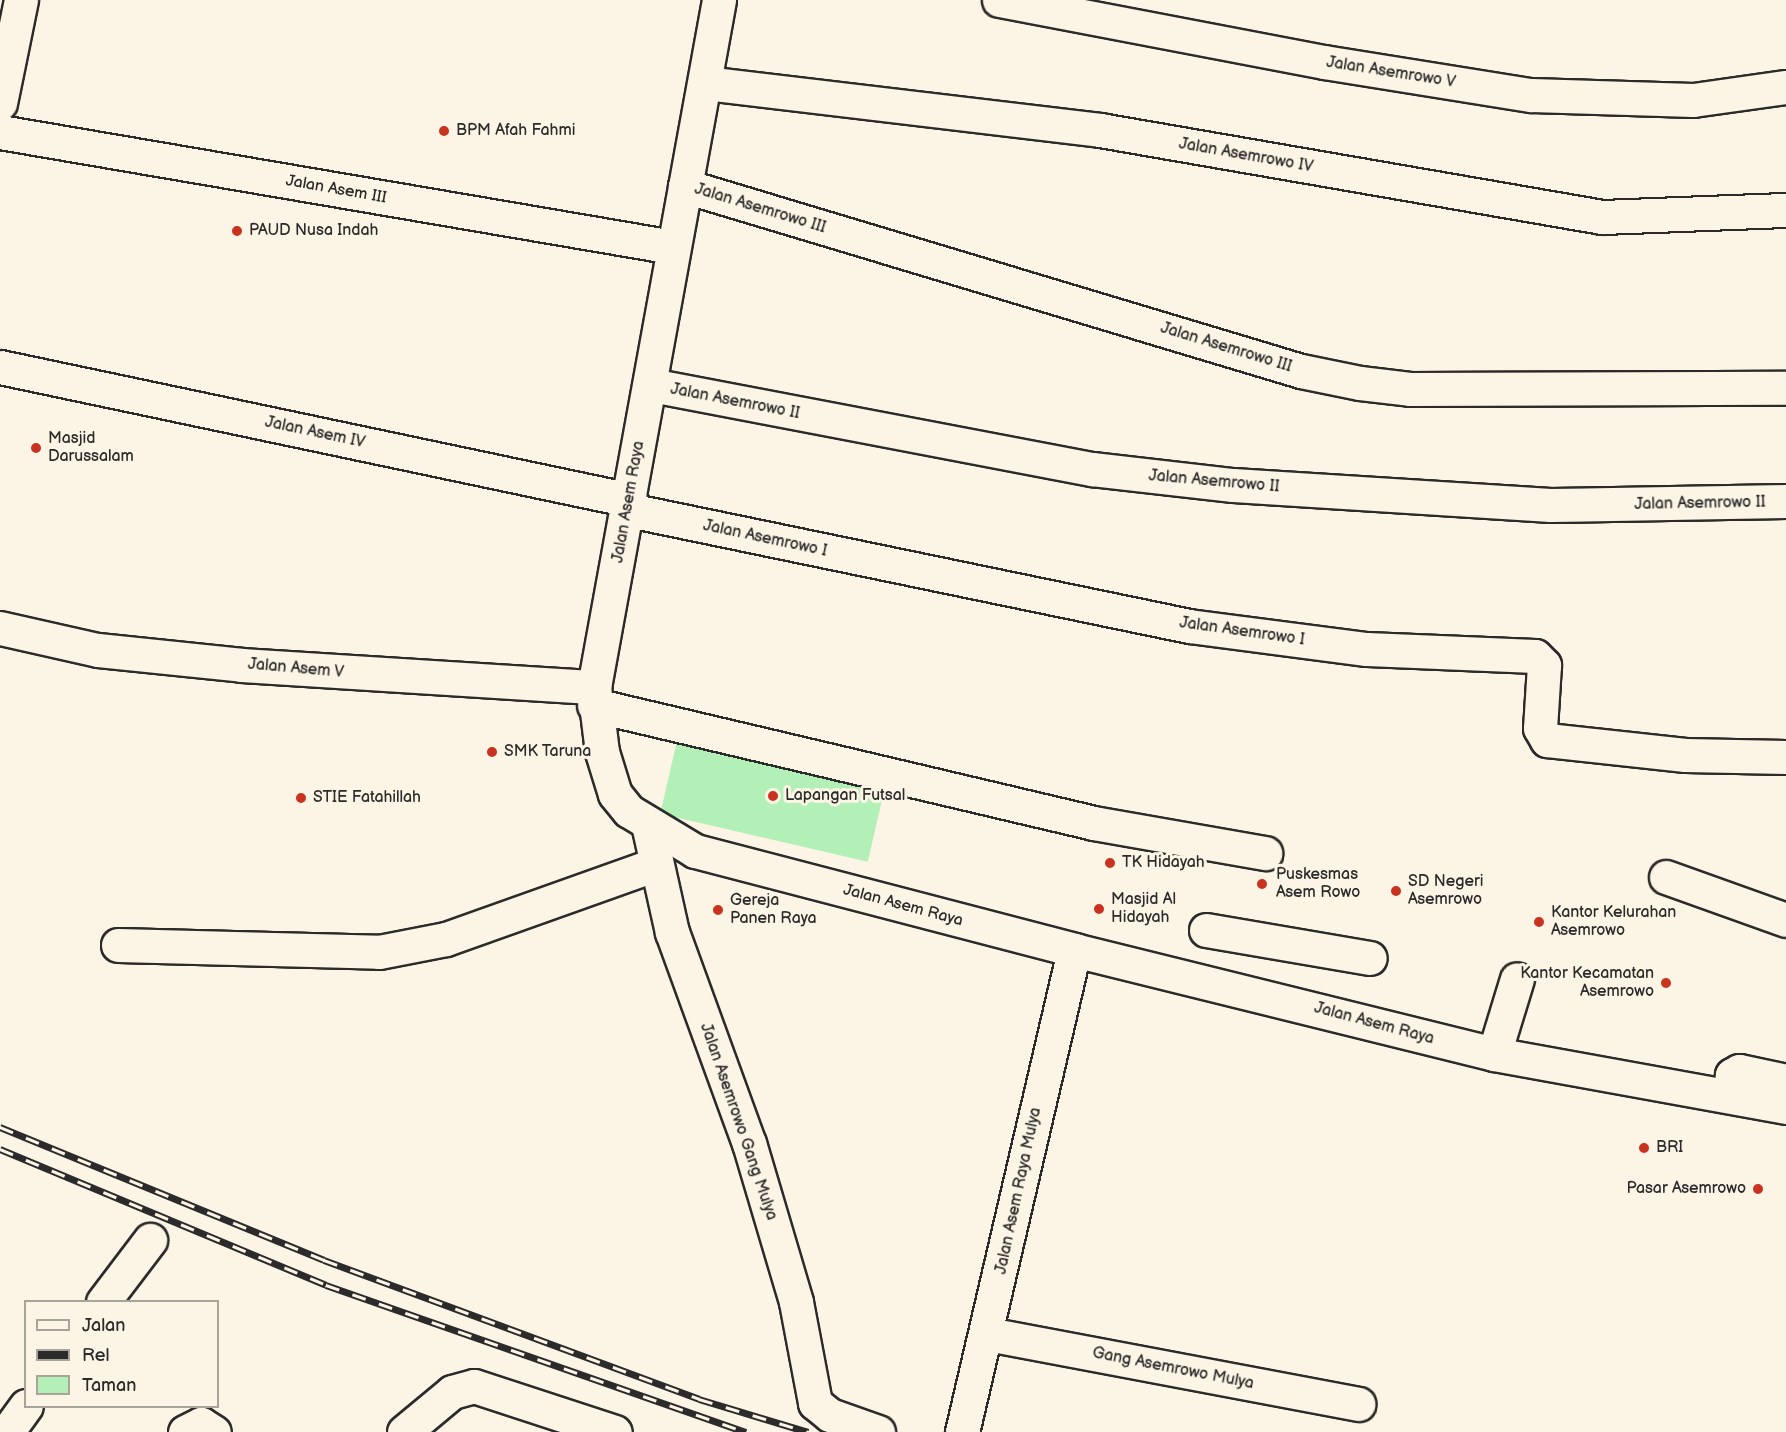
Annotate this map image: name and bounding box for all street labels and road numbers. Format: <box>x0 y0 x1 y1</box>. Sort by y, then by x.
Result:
street label: Jalan Asemrowo V <box>1325 53 1457 93</box>
street label: Jalan Asemrowo IV <box>1177 135 1315 177</box>
street label: Jalan Asem III <box>284 172 388 208</box>
street label: Jalan Asemrowo III <box>692 180 828 238</box>
street label: Jalan Asemrowo III <box>1158 319 1294 377</box>
street label: Jalan Asemrowo II <box>669 380 801 424</box>
street label: Jalan Asem IV <box>263 413 367 453</box>
street label: Jalan Asem Raya <box>609 440 649 564</box>
street label: Jalan Asemrowo II <box>1148 467 1280 497</box>
street label: Jalan Asemrowo II <box>1634 493 1766 515</box>
street label: Jalan Asemrowo I <box>701 516 829 562</box>
street label: Jalan Asemrowo I <box>1178 614 1306 650</box>
street label: Jalan Asem V <box>247 655 345 683</box>
street label: Jalan Asem Raya <box>841 881 965 931</box>
street label: Jalan Asem Raya <box>1312 999 1436 1049</box>
street label: Jalan Asemrowo Gang Mulya <box>695 1021 781 1223</box>
street label: Jalan Asem Raya Mulya <box>992 1106 1046 1276</box>
street label: Gang Asemrowo Mulya <box>1091 1344 1255 1394</box>

